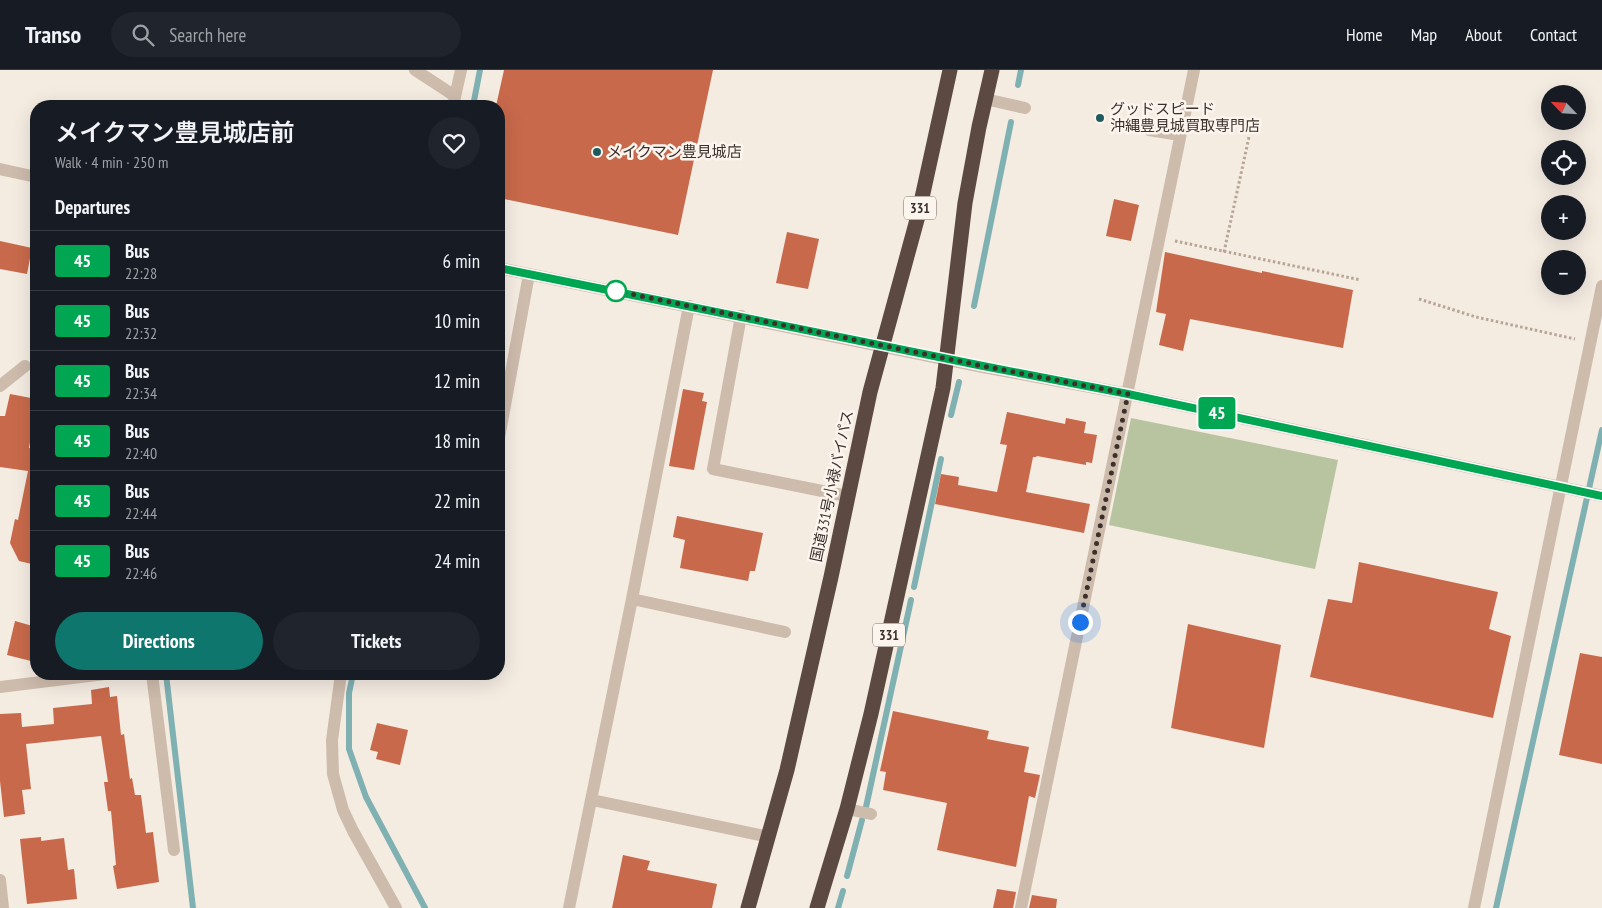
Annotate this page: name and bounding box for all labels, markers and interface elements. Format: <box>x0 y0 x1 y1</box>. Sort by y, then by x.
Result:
search box <box>111 12 461 57</box>
text: Transo <box>25 19 81 50</box>
icon: search <box>129 21 157 49</box>
text: Search here <box>169 23 246 47</box>
text: Home <box>1346 23 1383 46</box>
text: Map <box>1411 23 1437 46</box>
text: About <box>1465 23 1502 46</box>
text: Contact <box>1530 23 1577 46</box>
north arrow <box>1541 85 1586 130</box>
map controls <box>1541 85 1586 295</box>
place label: グッドスピード 沖縄豊見城買取専門店 <box>1110 99 1260 135</box>
marker: グッドスピード 沖縄豊見城買取専門店 <box>1094 112 1106 124</box>
text: メイクマン豊見城店前 <box>55 117 295 148</box>
button: heart <box>428 117 480 169</box>
button: locate <box>1541 140 1586 185</box>
place label: メイクマン豊見城店 <box>607 142 742 161</box>
marker: メイクマン豊見城店 <box>591 146 603 158</box>
text: Walk · 4 min · 250 m <box>55 152 168 172</box>
text: Departures <box>55 195 130 219</box>
button: + <box>1541 195 1586 240</box>
road number: 331 <box>904 196 936 220</box>
text: Bus <box>125 239 149 263</box>
text: 45 <box>74 249 91 272</box>
text: 6 min <box>443 249 480 273</box>
button: − <box>1541 250 1586 295</box>
text: 22:28 <box>125 263 157 283</box>
unlabelled marker <box>605 280 627 302</box>
text: Bus <box>125 299 149 323</box>
text: 45 <box>74 309 91 332</box>
text: 10 min <box>434 309 480 333</box>
text: 22:32 <box>125 323 157 343</box>
text: Bus <box>125 359 149 383</box>
text: 45 <box>74 369 91 392</box>
text: 12 min <box>434 369 480 393</box>
text: 22:34 <box>125 383 157 403</box>
line badge: 45 <box>1194 397 1240 429</box>
text: 45 <box>1208 401 1226 424</box>
street label: 国道331号小禄バイパス <box>806 408 857 564</box>
text: Bus <box>125 419 149 443</box>
text: 45 <box>74 429 91 452</box>
text: 18 min <box>434 429 480 453</box>
text: 22:40 <box>125 443 157 463</box>
text: Bus <box>125 479 149 503</box>
text: 45 <box>74 489 91 512</box>
text: 22 min <box>434 489 480 513</box>
text: 22:44 <box>125 503 157 523</box>
text: Bus <box>125 539 149 563</box>
text: 45 <box>74 549 91 572</box>
text: 24 min <box>434 549 480 573</box>
text: 22:46 <box>125 563 157 583</box>
your location <box>1068 610 1093 635</box>
button: Directions <box>55 612 263 670</box>
button: Tickets <box>273 612 480 670</box>
road number: 331 <box>873 624 905 646</box>

